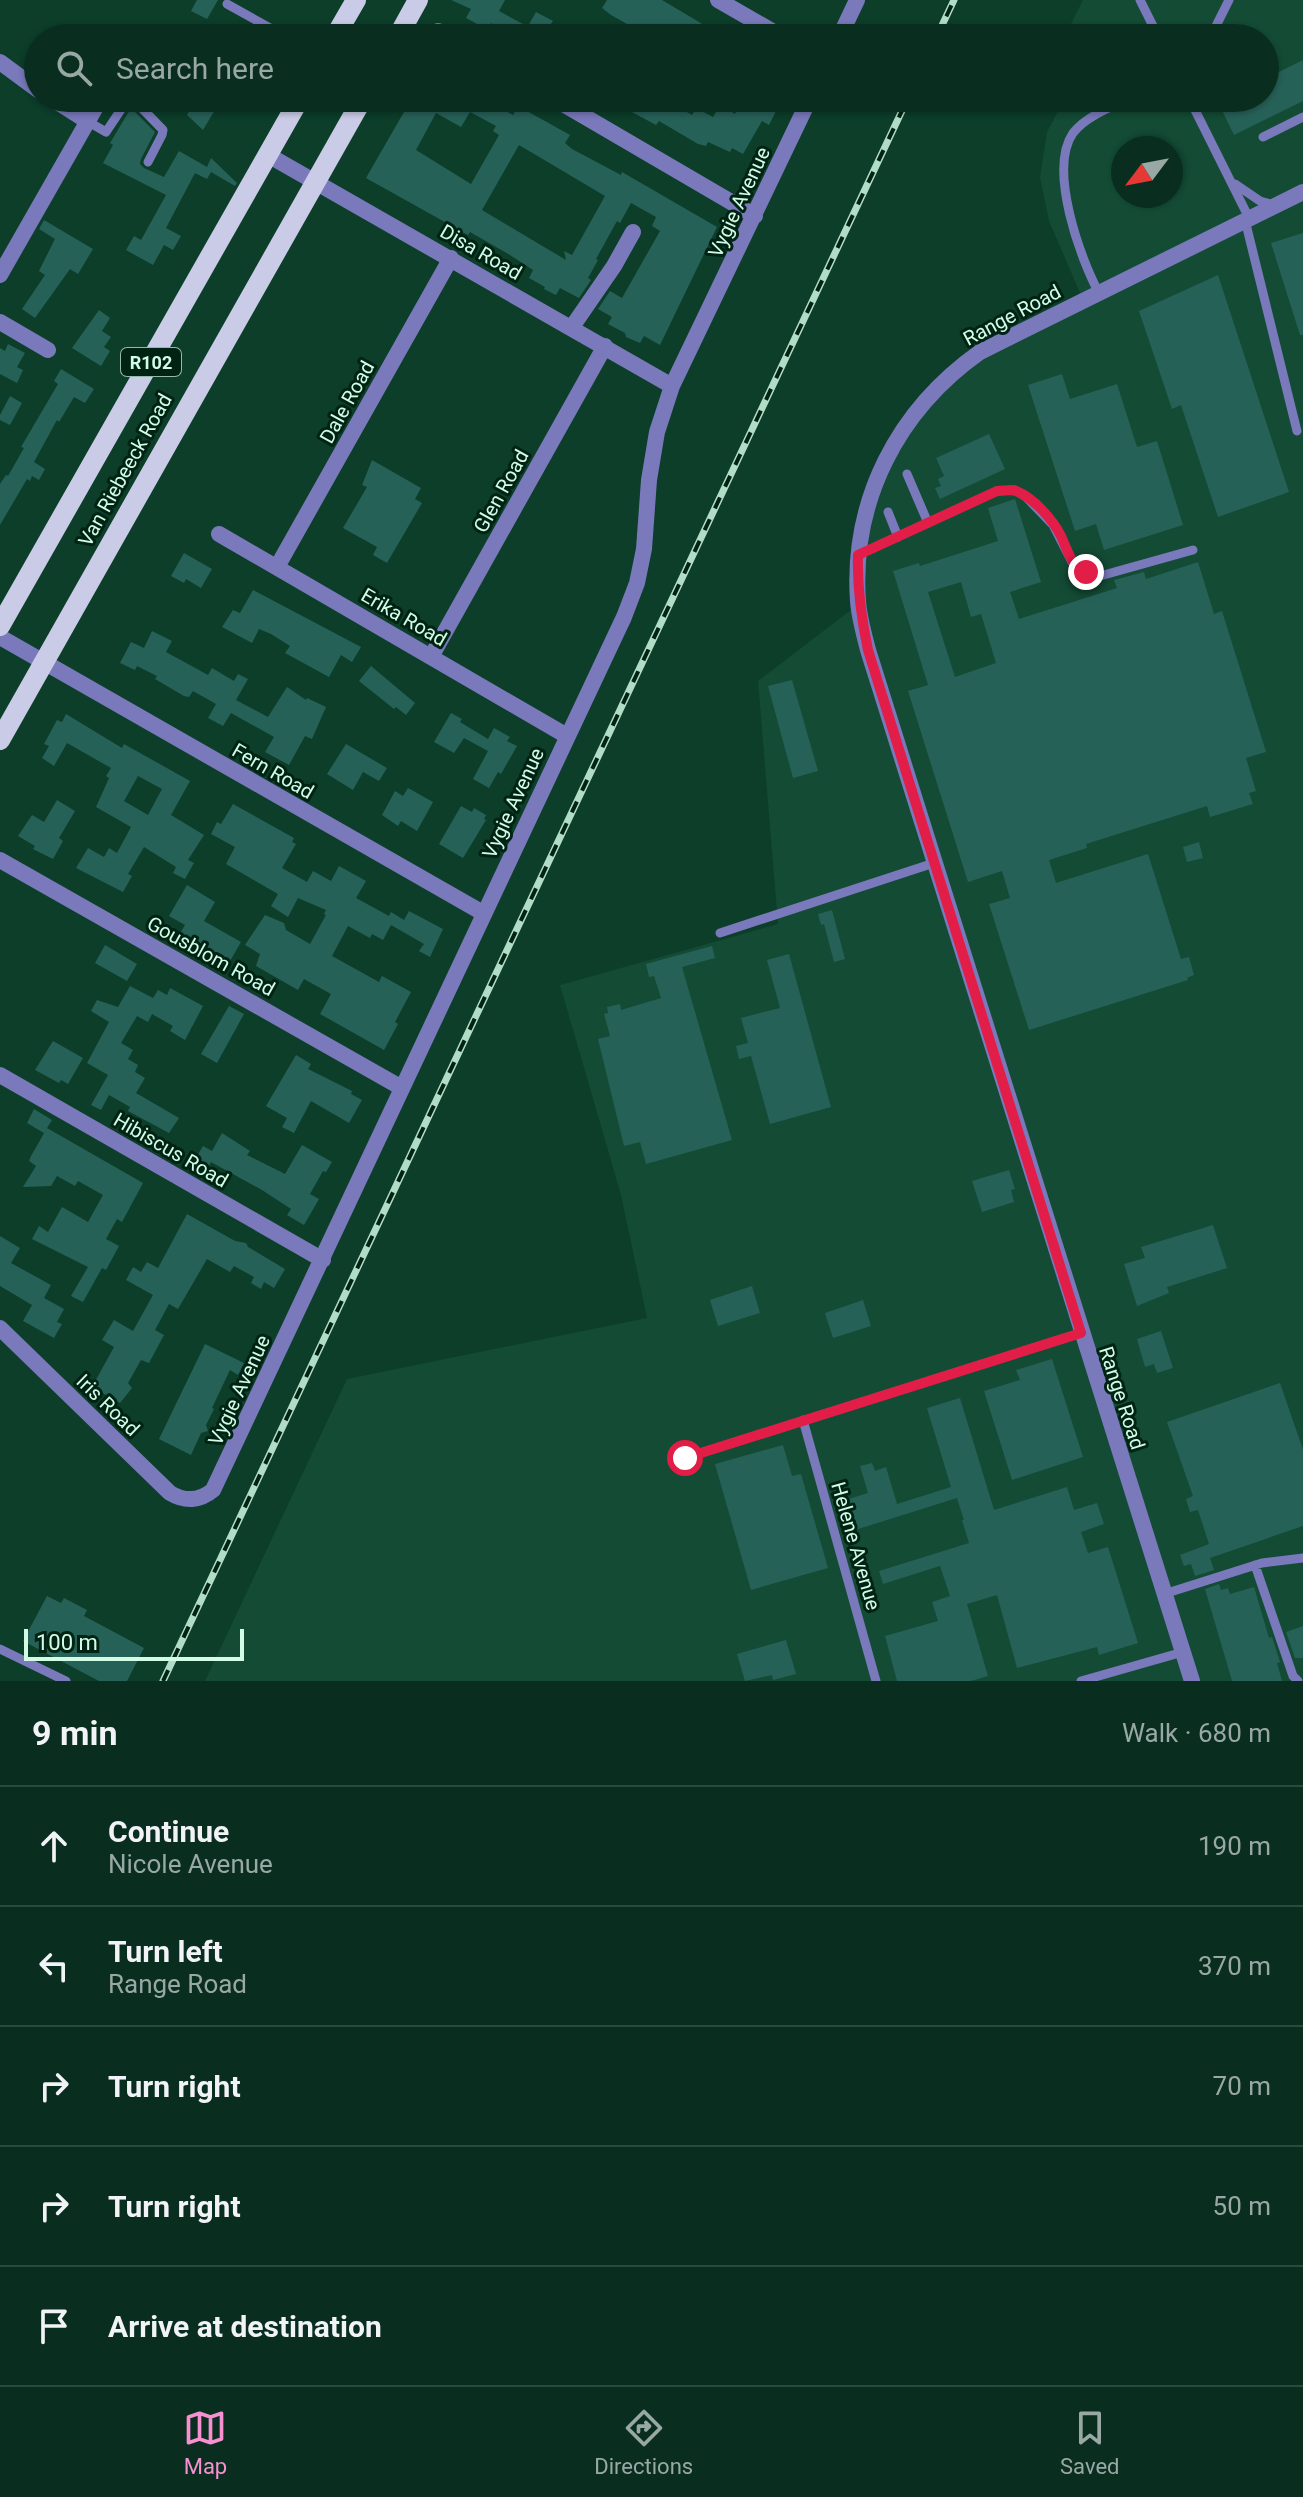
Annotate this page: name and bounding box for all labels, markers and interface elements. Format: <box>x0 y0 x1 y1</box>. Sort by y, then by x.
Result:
search box <box>24 24 1279 112</box>
icon: search <box>52 46 96 90</box>
text: Search here <box>116 51 274 86</box>
north arrow <box>1111 136 1183 208</box>
street label: Vygie Avenue <box>703 143 775 261</box>
street label: Disa Road <box>436 219 526 285</box>
street label: Range Road <box>959 279 1065 351</box>
road number: R102 <box>121 348 181 376</box>
street label: Dale Road <box>315 357 379 447</box>
street label: Van Riebeeck Road <box>73 389 177 551</box>
street label: Glen Road <box>468 445 534 537</box>
route end <box>1068 554 1104 590</box>
street label: Erika Road <box>357 583 451 651</box>
street label: Fern Road <box>228 738 318 804</box>
street label: Vygie Avenue <box>477 744 549 862</box>
street label: Gousblom Road <box>143 911 279 1001</box>
street label: Hibiscus Road <box>109 1108 233 1192</box>
street label: Vygie Avenue <box>203 1331 275 1449</box>
street label: Range Road <box>1094 1343 1150 1453</box>
street label: Iris Road <box>72 1369 144 1441</box>
route start <box>667 1440 703 1476</box>
street label: Helene Avenue <box>826 1479 886 1613</box>
scale bar <box>24 1625 244 1661</box>
text: 100 m <box>36 1630 98 1655</box>
text: 9 min <box>32 1713 117 1753</box>
text: Walk · 680 m <box>1122 1718 1271 1748</box>
text: Continue <box>108 1814 229 1849</box>
icon: ahead <box>32 1824 76 1868</box>
text: 190 m <box>1198 1831 1271 1861</box>
text: Nicole Avenue <box>108 1849 273 1879</box>
text: Turn left <box>108 1934 223 1969</box>
icon: left <box>32 1944 76 1988</box>
text: 370 m <box>1198 1951 1271 1981</box>
text: Range Road <box>108 1969 247 1999</box>
icon: right <box>32 2064 76 2108</box>
text: Turn right <box>108 2069 241 2104</box>
text: 70 m <box>1213 2071 1271 2101</box>
icon: right <box>32 2184 76 2228</box>
text: Turn right <box>108 2189 241 2224</box>
text: 50 m <box>1213 2191 1271 2221</box>
icon: arrive <box>32 2304 76 2348</box>
text: Arrive at destination <box>108 2309 382 2344</box>
tab: Map <box>183 2406 227 2479</box>
tab: Directions <box>594 2406 693 2479</box>
tab: Saved <box>1060 2406 1120 2479</box>

